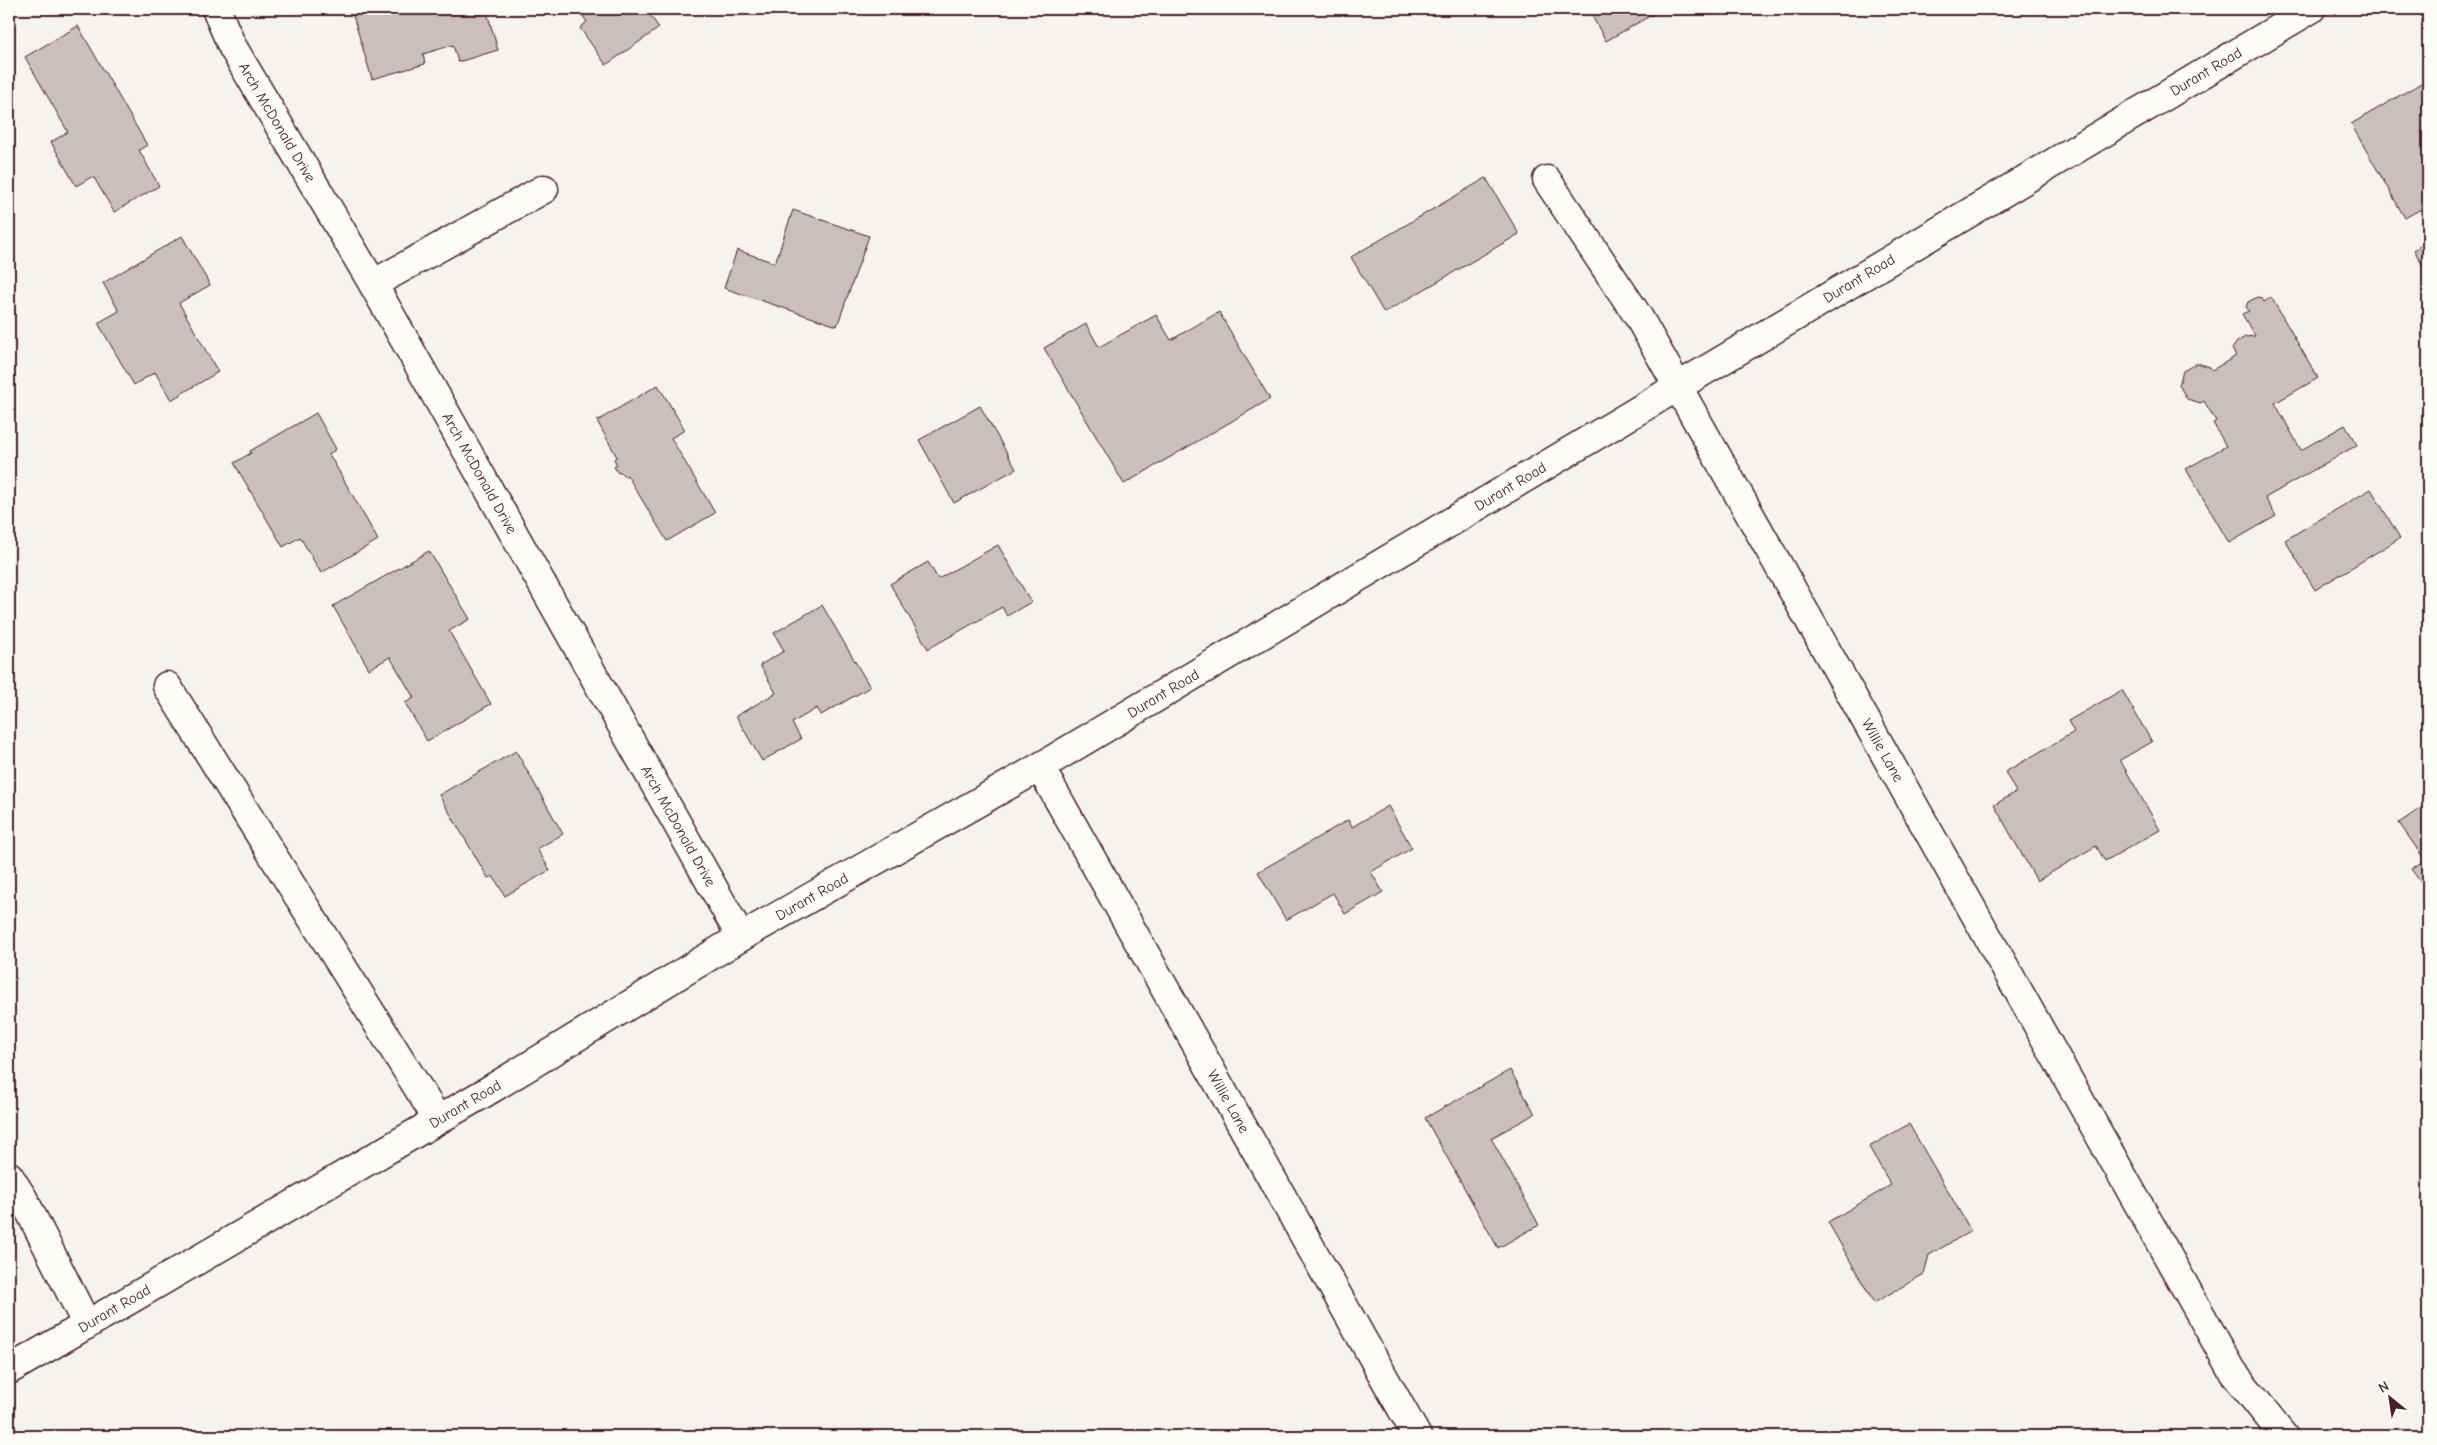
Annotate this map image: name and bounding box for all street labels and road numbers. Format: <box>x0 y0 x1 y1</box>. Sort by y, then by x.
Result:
street label: Durant Road <box>2167 43 2245 100</box>
street label: Arch McDonald Drive <box>235 59 320 186</box>
street label: Durant Road <box>1820 250 1898 307</box>
street label: Arch McDonald Drive <box>438 409 521 537</box>
street label: Durant Road <box>1471 458 1549 515</box>
street label: Durant Road <box>1124 665 1202 722</box>
street label: Willie Lane <box>1858 715 1908 785</box>
street label: Arch McDonald Drive <box>637 762 720 890</box>
street label: Durant Road <box>772 869 851 924</box>
street label: Willie Lane <box>1204 1067 1254 1137</box>
street label: Durant Road <box>426 1076 504 1132</box>
street label: Durant Road <box>75 1281 154 1337</box>

